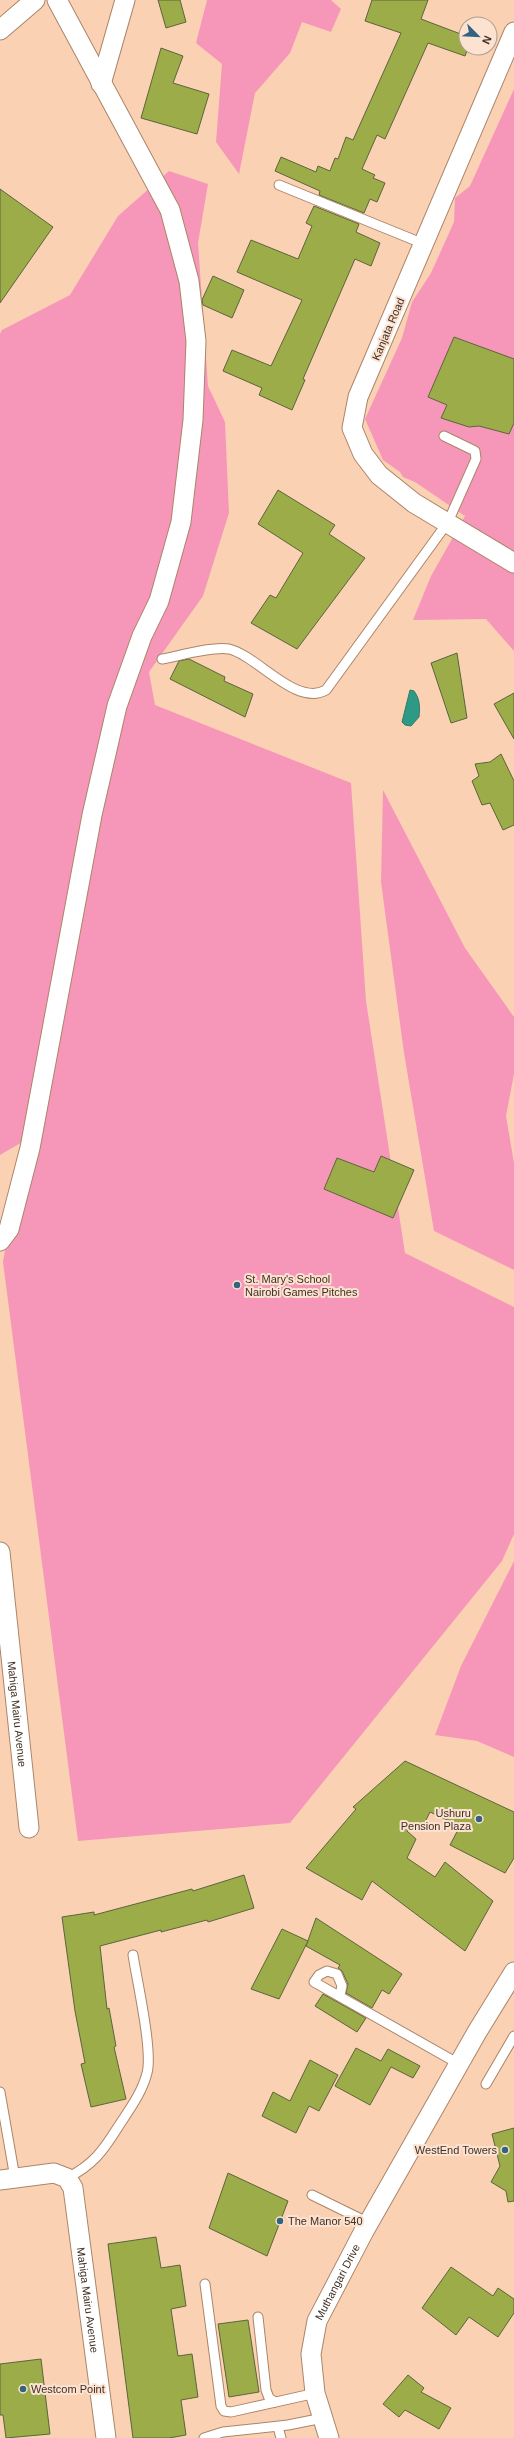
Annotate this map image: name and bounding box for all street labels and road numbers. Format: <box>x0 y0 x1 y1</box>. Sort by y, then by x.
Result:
street label: Kanjata Road <box>369 296 407 362</box>
street label: Mahiga Mairu Avenue <box>6 1661 29 1768</box>
street label: Muthangari Drive <box>313 2242 362 2322</box>
street label: Mahiga Mairu Avenue <box>75 2246 101 2353</box>

